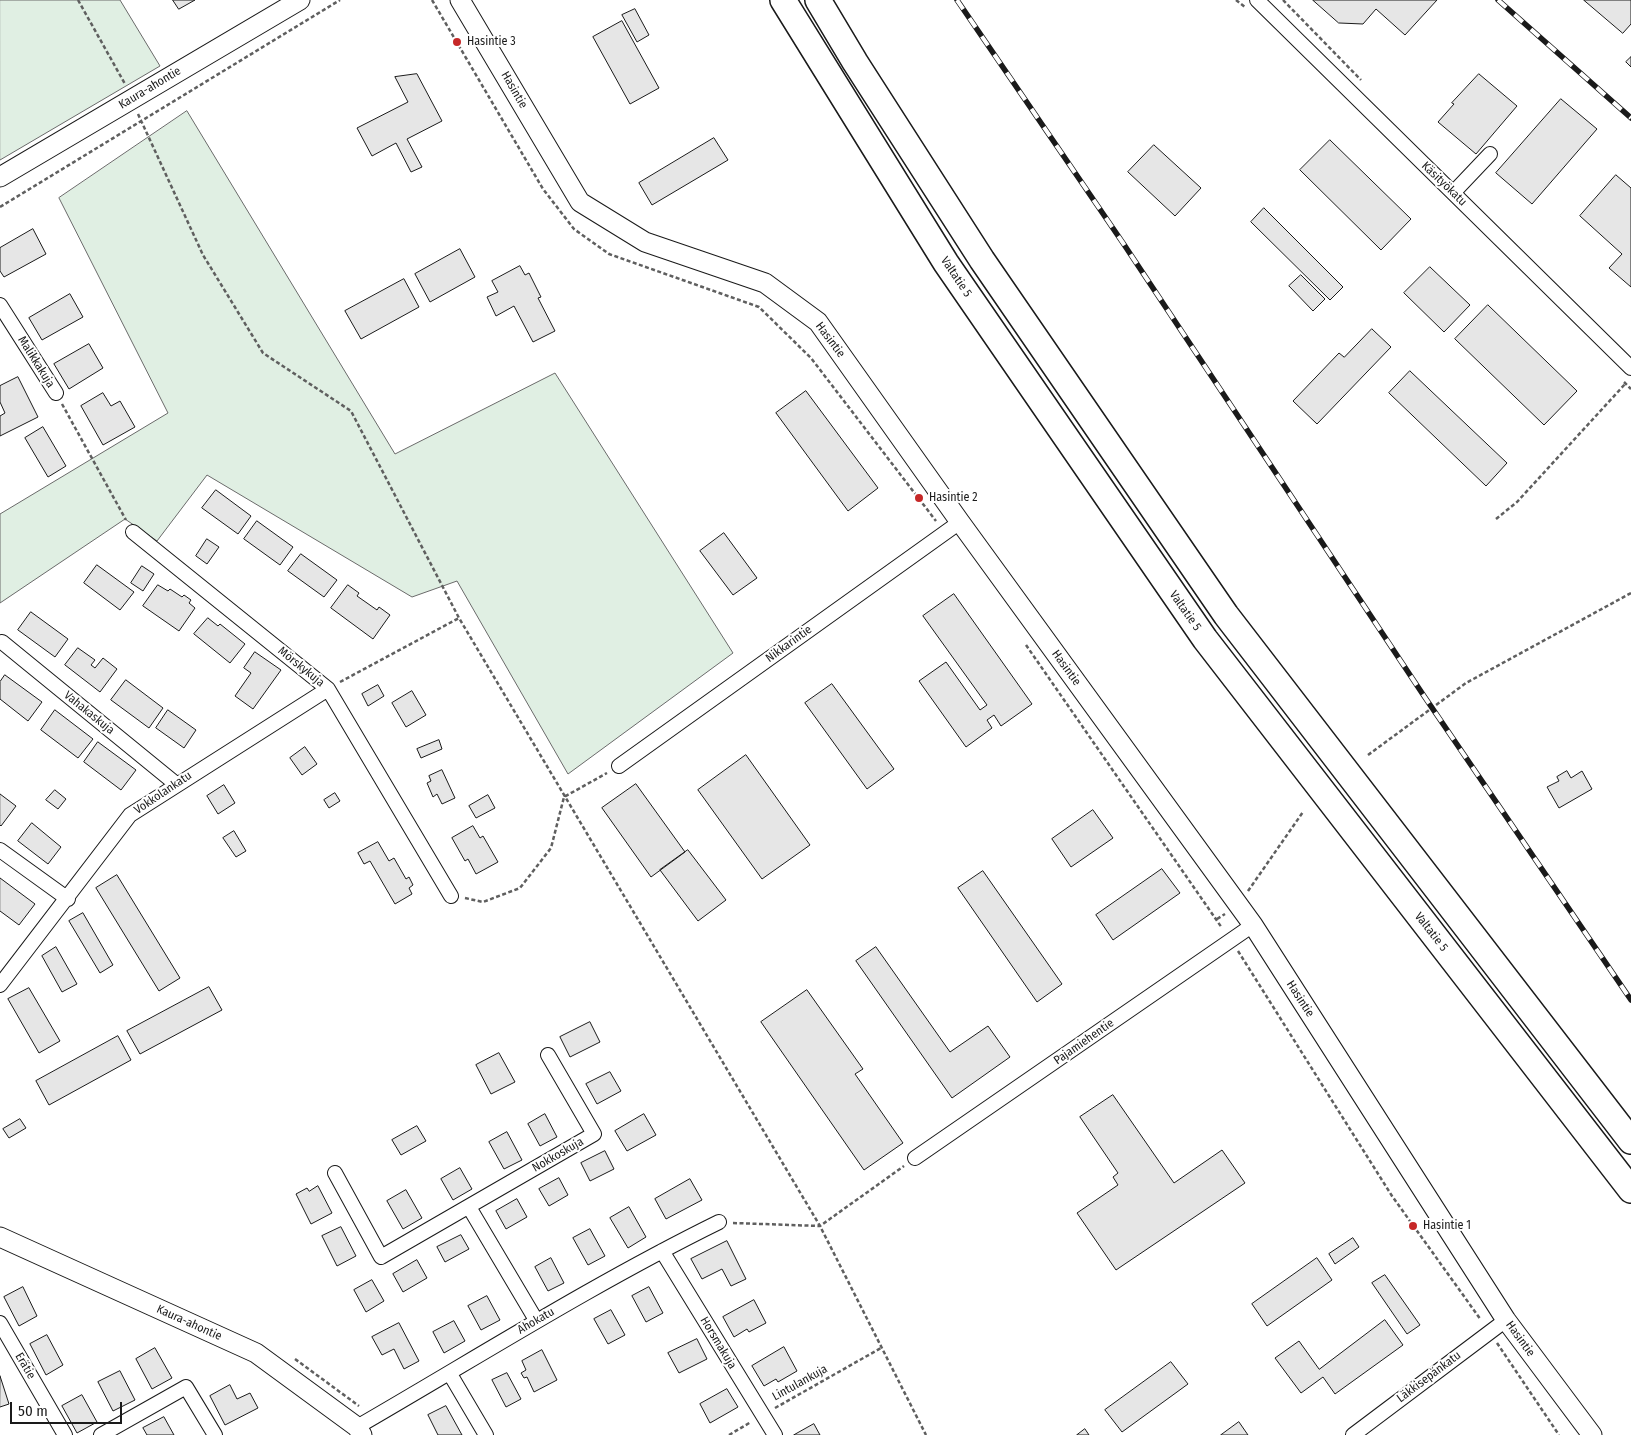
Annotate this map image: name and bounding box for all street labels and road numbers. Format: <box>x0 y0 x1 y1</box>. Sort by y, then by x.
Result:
street label: Kaura-ahontie <box>116 64 184 112</box>
street label: Hasintie <box>498 69 530 111</box>
street label: Käsityökatu <box>1418 159 1470 209</box>
street label: Valtatie 5 <box>937 254 975 300</box>
street label: Hasintie <box>812 320 848 360</box>
street label: Malikkakuja <box>15 334 57 390</box>
street label: Valtatie 5 <box>1166 588 1204 634</box>
street label: Nikkarintie <box>763 622 815 666</box>
street label: Mörskykuja <box>275 644 327 690</box>
street label: Hasintie <box>1048 647 1084 689</box>
street label: Vahakaskuja <box>61 688 117 738</box>
street label: Vokkolankatu <box>131 768 195 818</box>
street label: Valtatie 5 <box>1411 910 1451 954</box>
street label: Hasintie <box>1283 978 1317 1020</box>
street label: Pajamiehentie <box>1051 1016 1117 1068</box>
street label: Nokkoskuja <box>530 1135 586 1175</box>
street label: Kaura-ahontie <box>154 1302 224 1344</box>
street label: Ahokatu <box>515 1305 557 1337</box>
street label: Horsmakuja <box>697 1314 739 1372</box>
street label: Hasintie <box>1502 1318 1538 1360</box>
street label: Läkkisepänkatu <box>1394 1348 1464 1406</box>
street label: Erätie <box>12 1350 38 1382</box>
street label: Lintulankuja <box>770 1362 830 1404</box>

